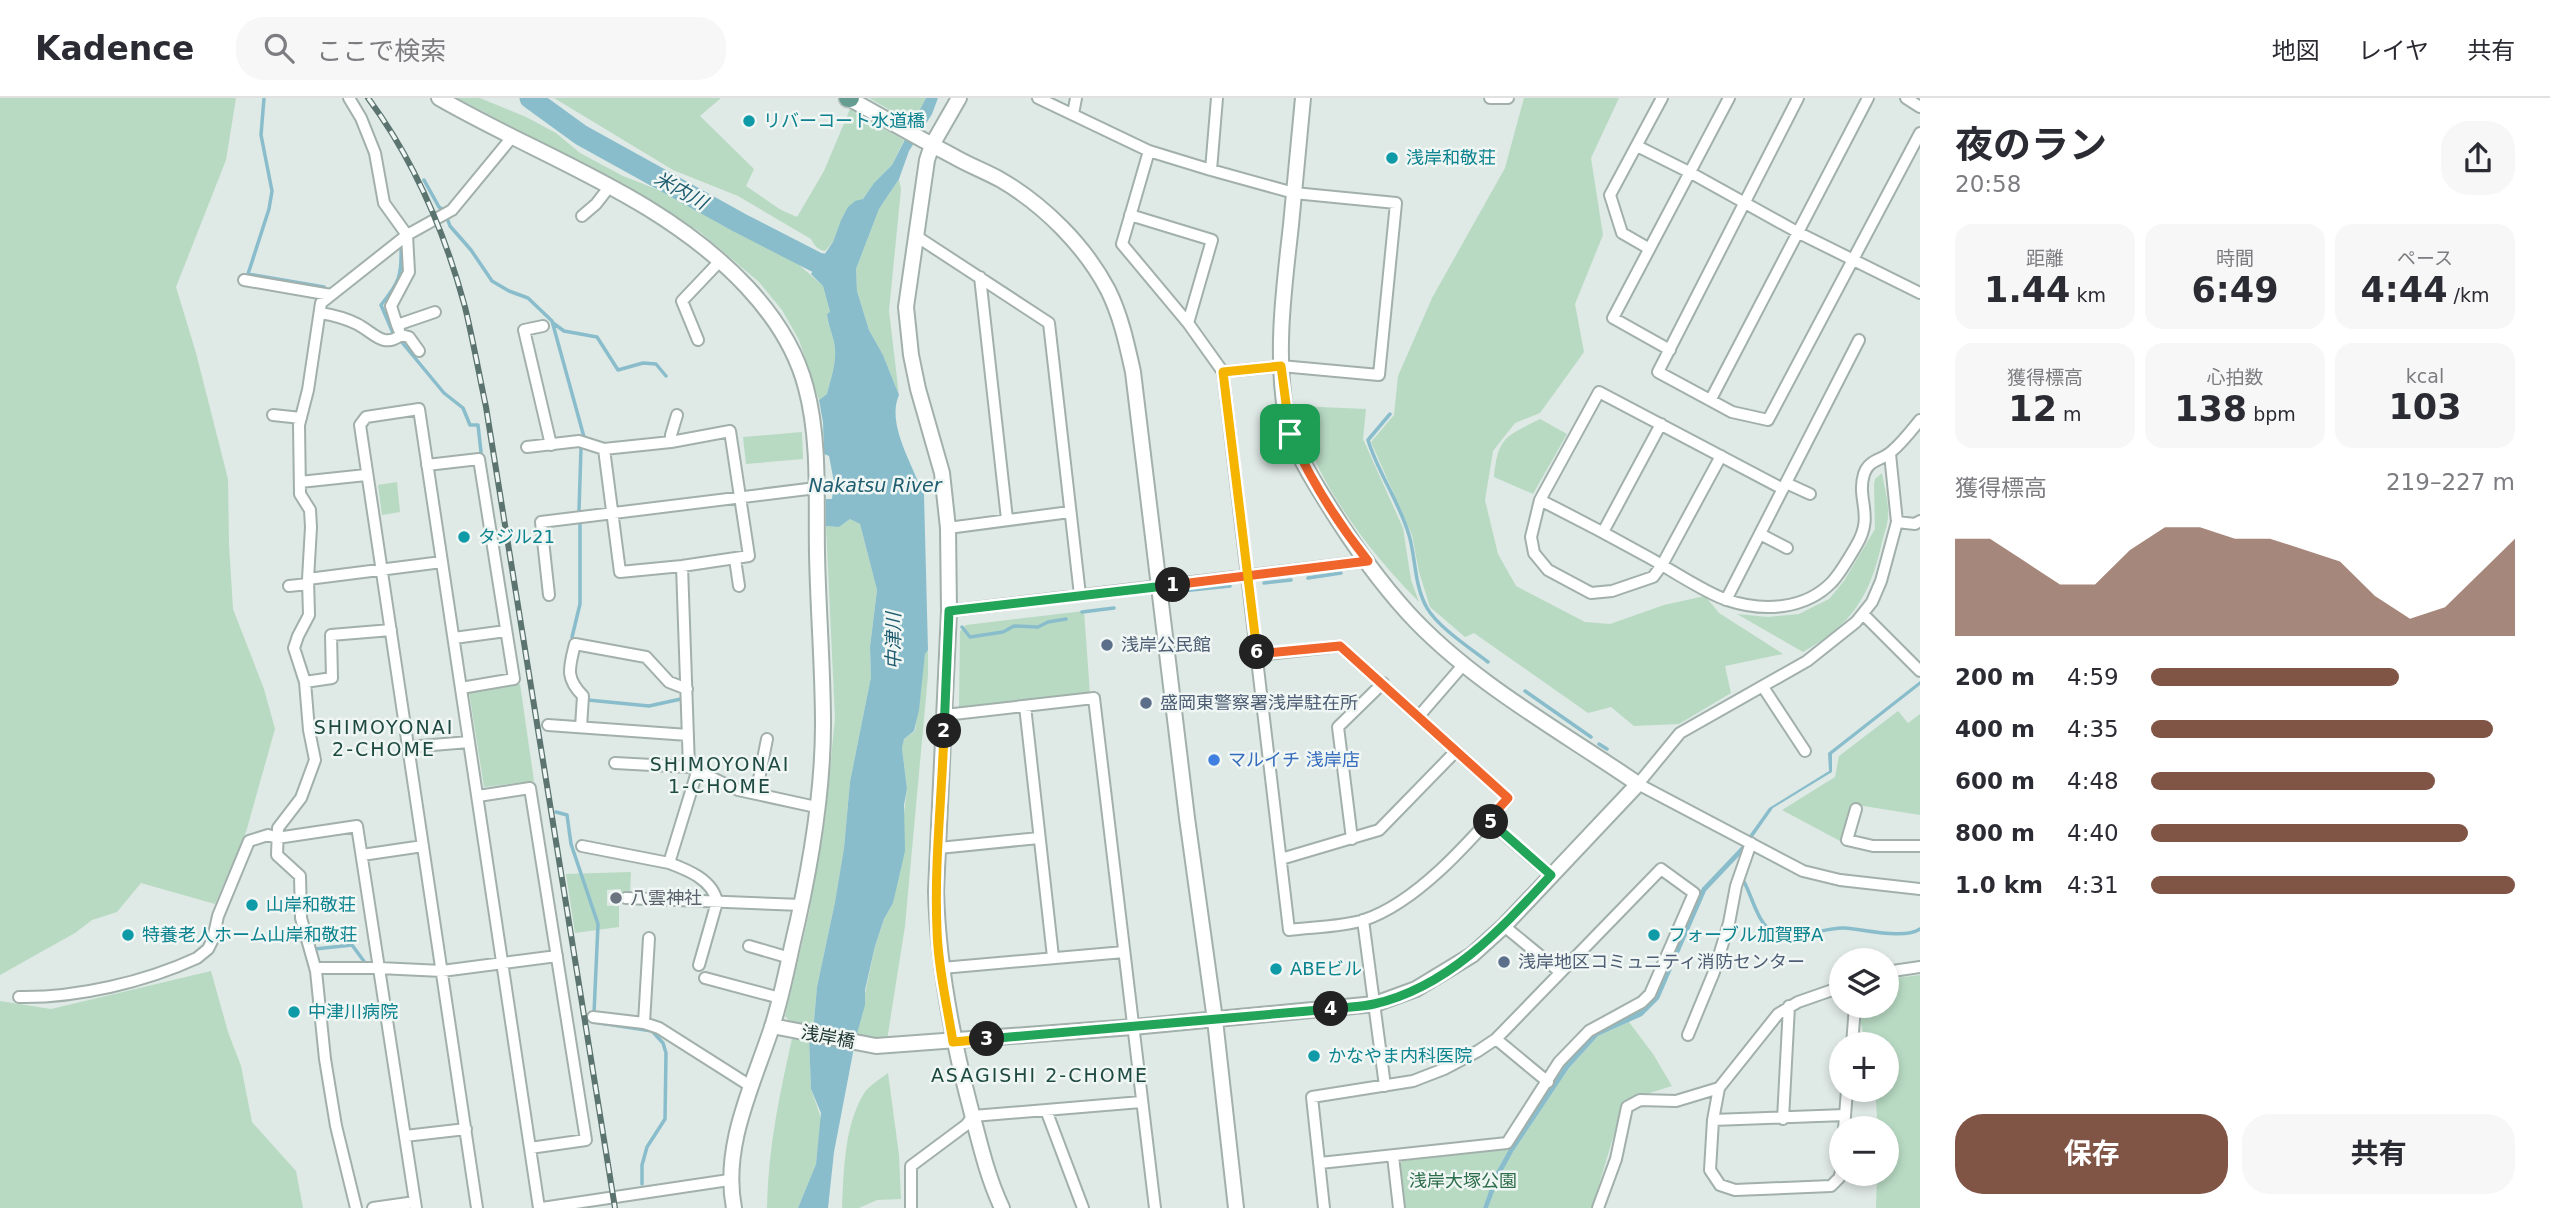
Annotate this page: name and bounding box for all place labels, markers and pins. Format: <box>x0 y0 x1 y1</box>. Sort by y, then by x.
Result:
place label: リバーコート水道橋 <box>763 110 925 131</box>
marker: リバーコート水道橋 <box>741 113 757 129</box>
place label: 浅岸和敬荘 <box>1406 147 1496 168</box>
marker: 浅岸和敬荘 <box>1384 150 1400 166</box>
pin <box>1260 404 1320 464</box>
place label: タジル21 <box>478 526 555 547</box>
marker: タジル21 <box>456 529 472 545</box>
pin: 1 <box>1156 568 1190 602</box>
place label: 浅岸公民館 <box>1121 634 1211 655</box>
pin: 6 <box>1240 634 1274 670</box>
marker: 浅岸公民館 <box>1099 637 1115 653</box>
place label: 盛岡東警察署浅岸駐在所 <box>1160 692 1358 713</box>
marker: 盛岡東警察署浅岸駐在所 <box>1138 695 1154 711</box>
pin: 2 <box>926 714 962 748</box>
place label: マルイチ 浅岸店 <box>1228 749 1360 770</box>
marker: マルイチ 浅岸店 <box>1206 752 1222 768</box>
pin: 5 <box>1474 804 1508 840</box>
place label: 八雲神社 <box>630 887 702 908</box>
marker: 八雲神社 <box>608 890 624 906</box>
place label: 山岸和敬荘 <box>266 894 356 915</box>
marker: 山岸和敬荘 <box>244 897 260 913</box>
place label: 特養老人ホーム山岸和敬荘 <box>142 924 357 945</box>
place label: フォーブル加賀野A <box>1668 924 1824 945</box>
marker: 特養老人ホーム山岸和敬荘 <box>120 927 136 943</box>
marker: フォーブル加賀野A <box>1646 927 1662 943</box>
place label: 浅岸地区コミュニティ消防センター <box>1518 951 1805 972</box>
marker: 浅岸地区コミュニティ消防センター <box>1496 954 1512 970</box>
place label: ABEビル <box>1290 958 1362 979</box>
marker: ABEビル <box>1268 961 1284 977</box>
pin: 4 <box>1314 992 1348 1026</box>
place label: 中津川病院 <box>308 1001 398 1022</box>
marker: 中津川病院 <box>286 1004 302 1020</box>
pin: 3 <box>970 1021 1004 1056</box>
place label: かなやま内科医院 <box>1328 1045 1472 1066</box>
marker: かなやま内科医院 <box>1306 1048 1322 1064</box>

